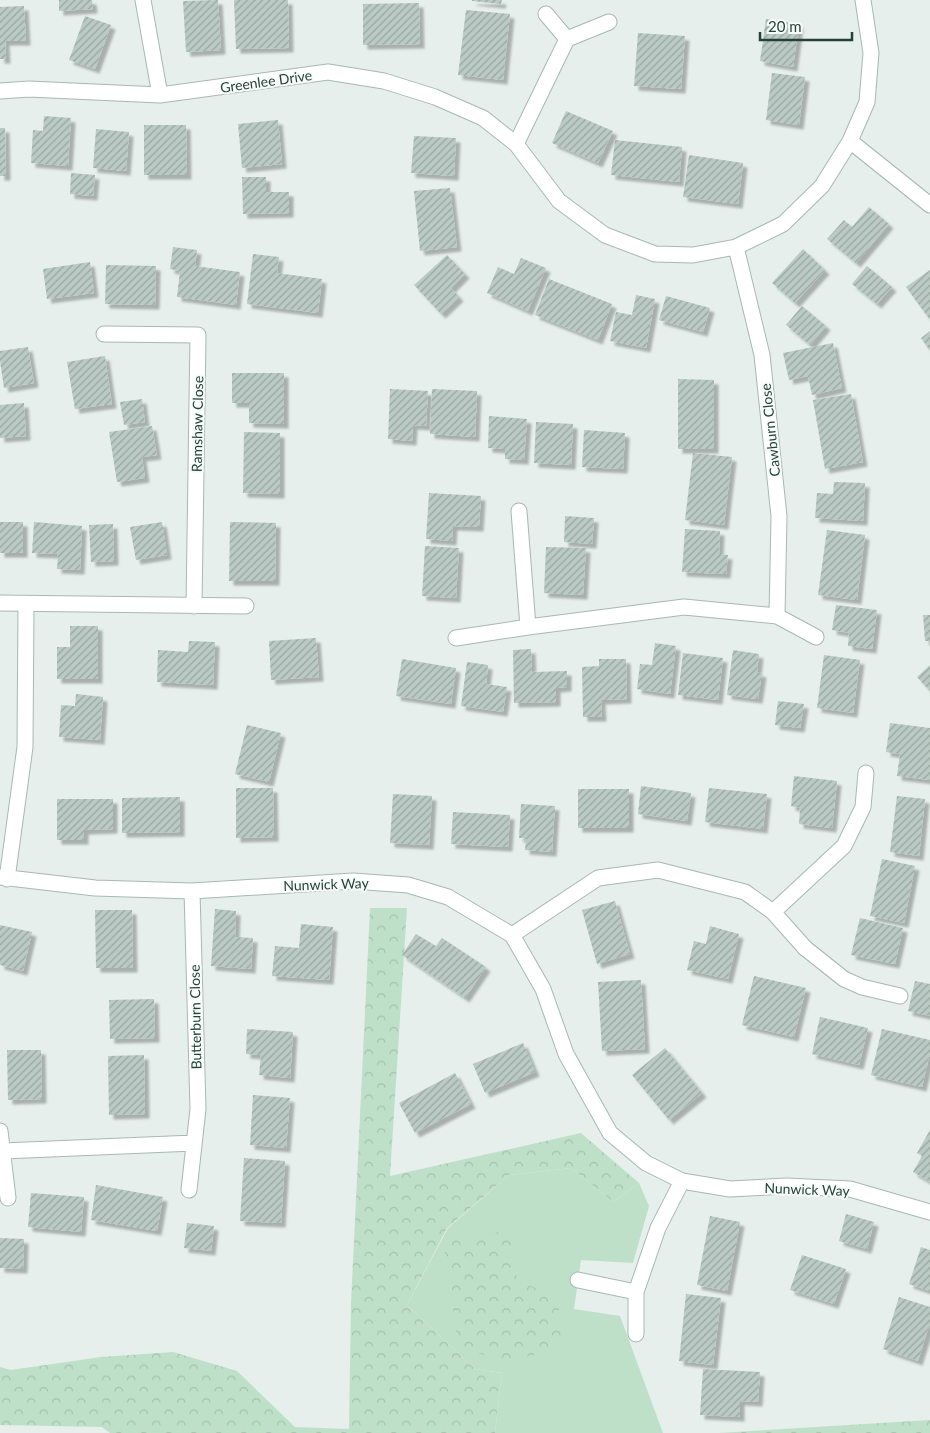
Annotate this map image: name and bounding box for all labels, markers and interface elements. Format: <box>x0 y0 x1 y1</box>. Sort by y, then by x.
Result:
scale bar <box>760 10 852 42</box>
text: 20 m <box>768 17 802 35</box>
street label: Greenlee Drive <box>219 66 313 96</box>
street label: Ramshaw Close <box>188 376 206 472</box>
street label: Cawburn Close <box>757 383 783 477</box>
street label: Nunwick Way <box>283 874 370 894</box>
street label: Butterburn Close <box>186 964 204 1070</box>
street label: Nunwick Way <box>764 1179 851 1199</box>

